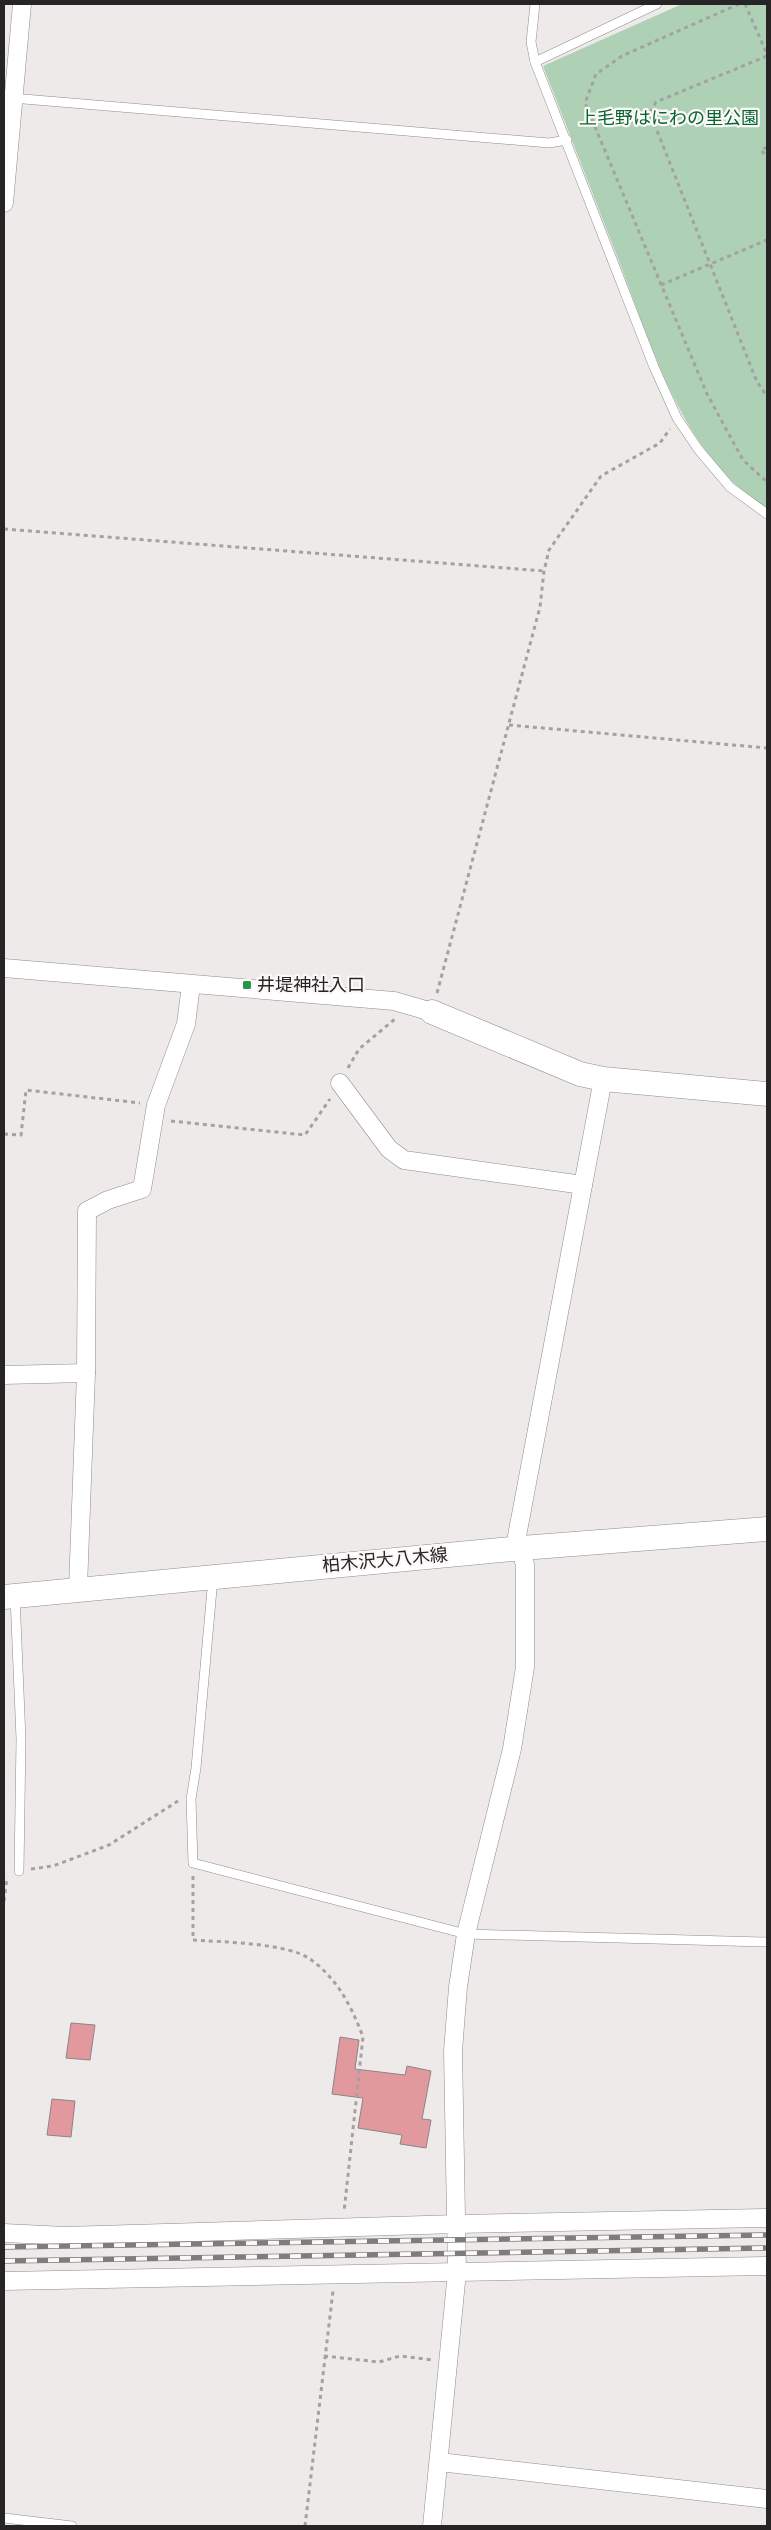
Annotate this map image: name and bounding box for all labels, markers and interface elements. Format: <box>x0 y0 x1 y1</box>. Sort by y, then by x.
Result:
park label: 上毛野はにわの里公園 <box>579 104 759 131</box>
place label: 井堤神社入口 <box>257 971 365 998</box>
marker: 井堤神社入口 <box>241 979 253 991</box>
street label: 柏木沢大八木線 <box>321 1541 449 1578</box>

